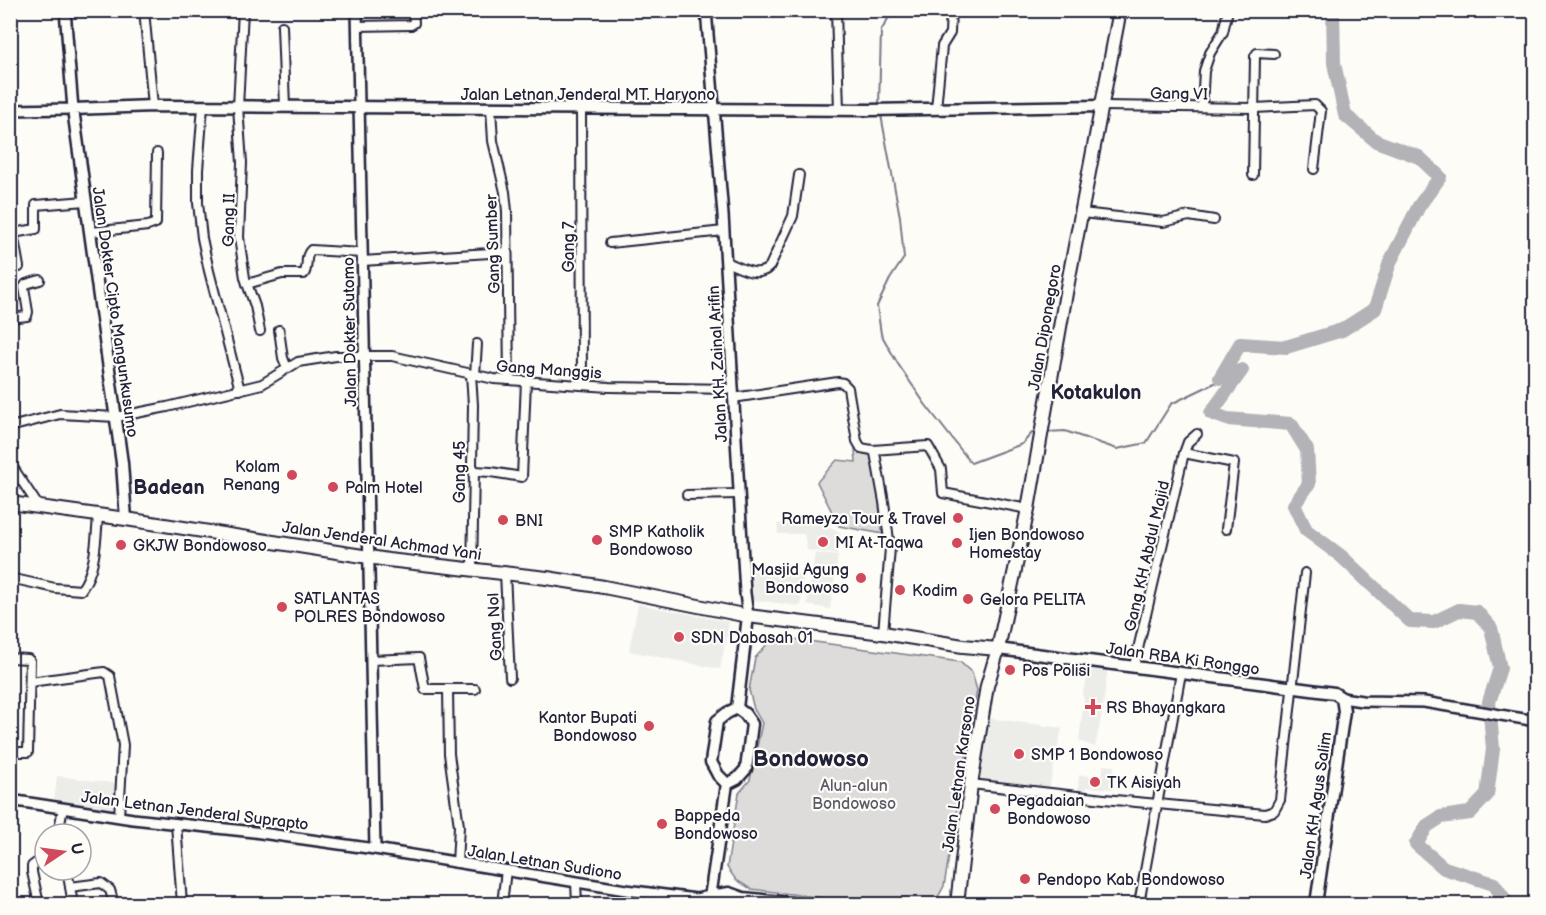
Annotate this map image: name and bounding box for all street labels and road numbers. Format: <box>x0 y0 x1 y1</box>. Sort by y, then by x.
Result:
street label: Gang VI <box>1150 84 1208 105</box>
street label: Jalan Letnan Jenderal MT. Haryono <box>461 86 715 105</box>
street label: Jalan Dokter Cipto Mangunkusumo <box>88 186 142 439</box>
street label: Gang II <box>220 193 239 247</box>
street label: Gang Sumber <box>482 194 505 294</box>
street label: Gang 7 <box>560 221 579 273</box>
street label: Jalan Dokter Sutomo <box>340 257 361 407</box>
street label: Jalan Diponegoro <box>1025 263 1066 392</box>
street label: Jalan KH. Zainal Arifin <box>705 285 732 443</box>
street label: Gang Manggis <box>496 357 602 384</box>
street label: Gang 45 <box>451 441 470 503</box>
street label: Gang KH Abdul Majid <box>1121 479 1174 634</box>
street label: Jalan Jenderal Achmad Yani <box>281 518 483 565</box>
street label: Gang Nol <box>484 592 507 662</box>
street label: Jalan RBA Ki Ronggo <box>1105 639 1261 680</box>
street label: Jalan Letnan Karsono <box>939 695 980 854</box>
street label: Jalan KH Agus Salim <box>1297 731 1336 880</box>
street label: Jalan Letnan Jenderal Suprapto <box>80 788 310 835</box>
street label: Jalan Letnan Sudiono <box>466 842 623 885</box>

